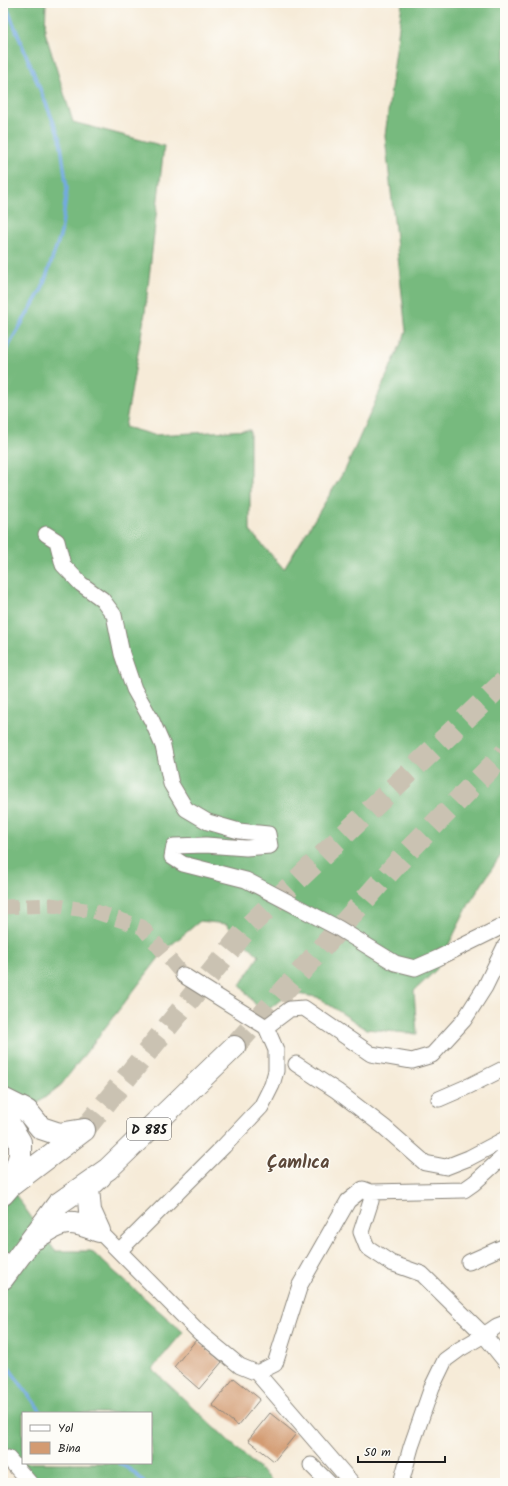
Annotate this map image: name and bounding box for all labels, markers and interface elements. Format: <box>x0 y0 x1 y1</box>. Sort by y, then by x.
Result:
road number: D 885 <box>127 1118 171 1140</box>
district label: Çamlıca <box>267 1149 329 1178</box>
legend <box>22 1412 152 1464</box>
text: Yol <box>58 1419 73 1438</box>
scale bar <box>358 1438 445 1464</box>
text: Bina <box>58 1439 81 1458</box>
text: 50 m <box>364 1443 391 1462</box>

